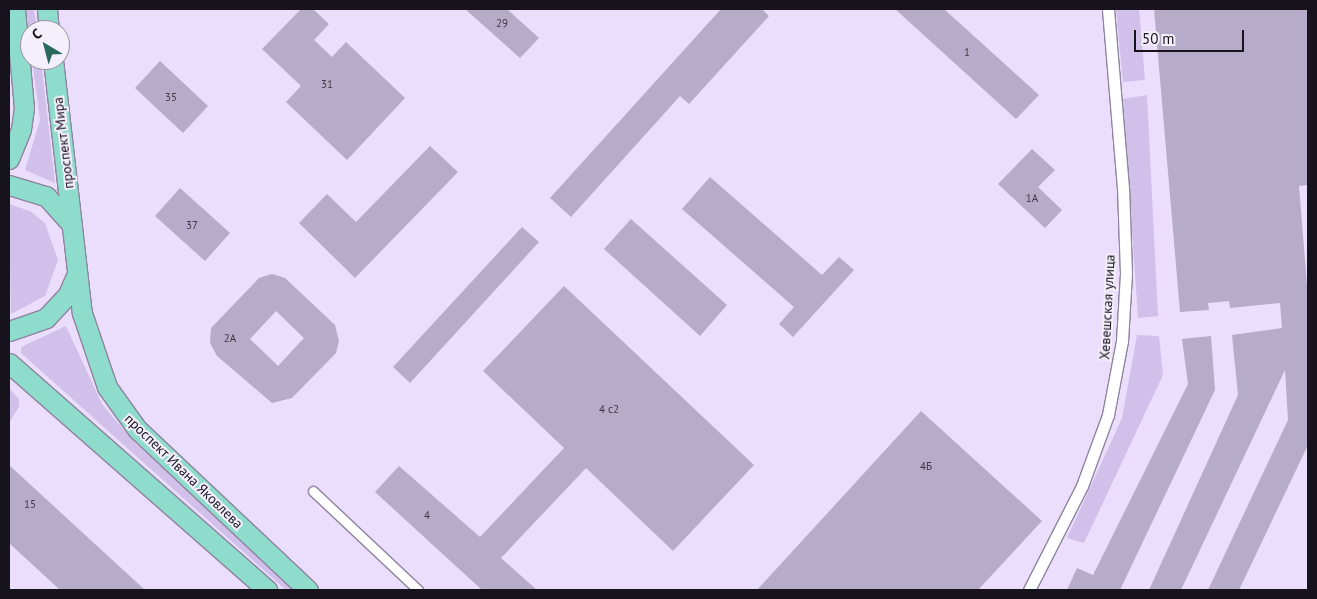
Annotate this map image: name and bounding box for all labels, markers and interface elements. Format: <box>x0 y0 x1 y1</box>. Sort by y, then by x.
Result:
house number: 29 <box>496 16 508 30</box>
north arrow <box>20 20 70 70</box>
scale bar <box>1137 20 1247 52</box>
text: С <box>28 24 45 43</box>
text: 50 m <box>1142 29 1175 48</box>
house number: 1 <box>964 45 970 59</box>
house number: 31 <box>321 77 333 91</box>
house number: 35 <box>165 90 177 104</box>
street label: проспект Мира <box>49 96 77 190</box>
house number: 1А <box>1026 191 1038 205</box>
house number: 37 <box>186 218 198 232</box>
street label: Хевешская улица <box>1096 254 1118 360</box>
house number: 2А <box>224 331 236 345</box>
house number: 4 с2 <box>599 402 619 416</box>
street label: проспект Ивана Яковлева <box>121 410 247 532</box>
house number: 4Б <box>920 459 932 473</box>
house number: 15 <box>24 497 36 511</box>
house number: 4 <box>424 508 430 522</box>

